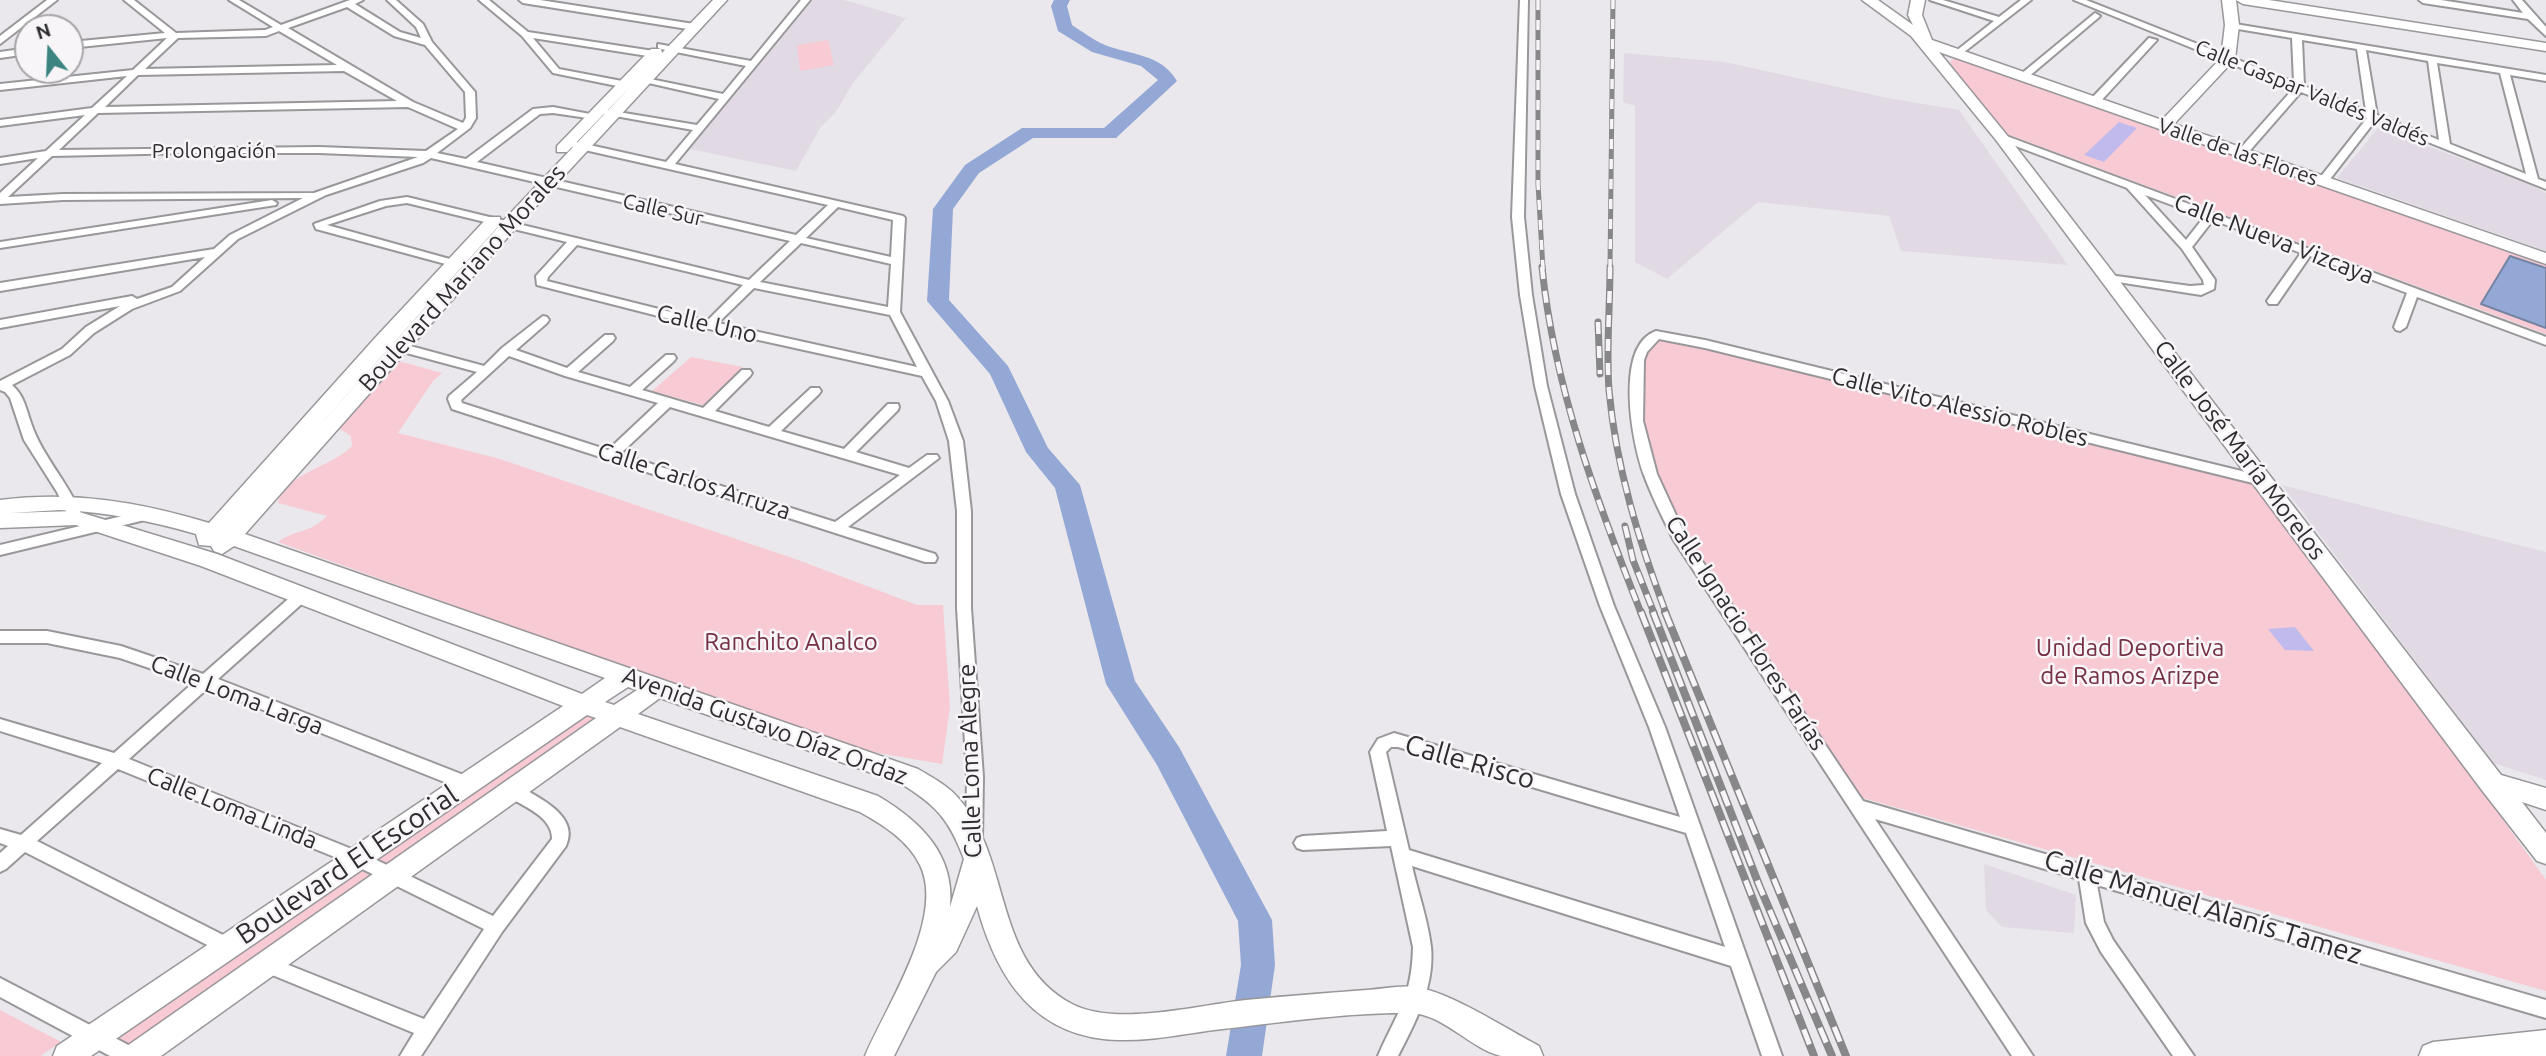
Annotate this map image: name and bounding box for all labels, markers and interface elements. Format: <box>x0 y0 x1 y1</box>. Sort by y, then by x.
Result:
north arrow <box>14 14 84 84</box>
text: N <box>33 18 53 44</box>
street label: Calle Gaspar Valdés Valdés <box>2191 34 2433 152</box>
street label: Valle de las Flores <box>2155 113 2321 191</box>
street label: Prolongación <box>152 138 276 164</box>
street label: Boulevard Mariano Morales <box>353 159 571 397</box>
street label: Calle Sur <box>620 188 706 232</box>
street label: Calle Nueva Vizcaya <box>2170 188 2378 290</box>
street label: Calle Uno <box>654 298 760 350</box>
street label: Calle José María Morelos <box>2148 335 2332 565</box>
street label: Calle Vito Alessio Robles <box>1829 361 2091 453</box>
street label: Calle Carlos Arruza <box>594 436 794 526</box>
street label: Calle Ignacio Flores Farías <box>1659 510 1833 756</box>
park label: Ranchito Analco <box>704 628 878 656</box>
park label: Unidad Deportiva de Ramos Arizpe <box>2036 634 2224 690</box>
street label: Calle Loma Larga <box>146 649 328 741</box>
street label: Avenida Gustavo Díaz Ordaz <box>619 661 911 791</box>
street label: Calle Loma Alegre <box>952 663 988 859</box>
street label: Calle Risco <box>1401 727 1539 797</box>
street label: Calle Loma Linda <box>143 761 321 855</box>
street label: Boulevard El Escorial <box>230 778 464 952</box>
street label: Calle Manuel Alanís Tamez <box>2040 843 2366 971</box>

